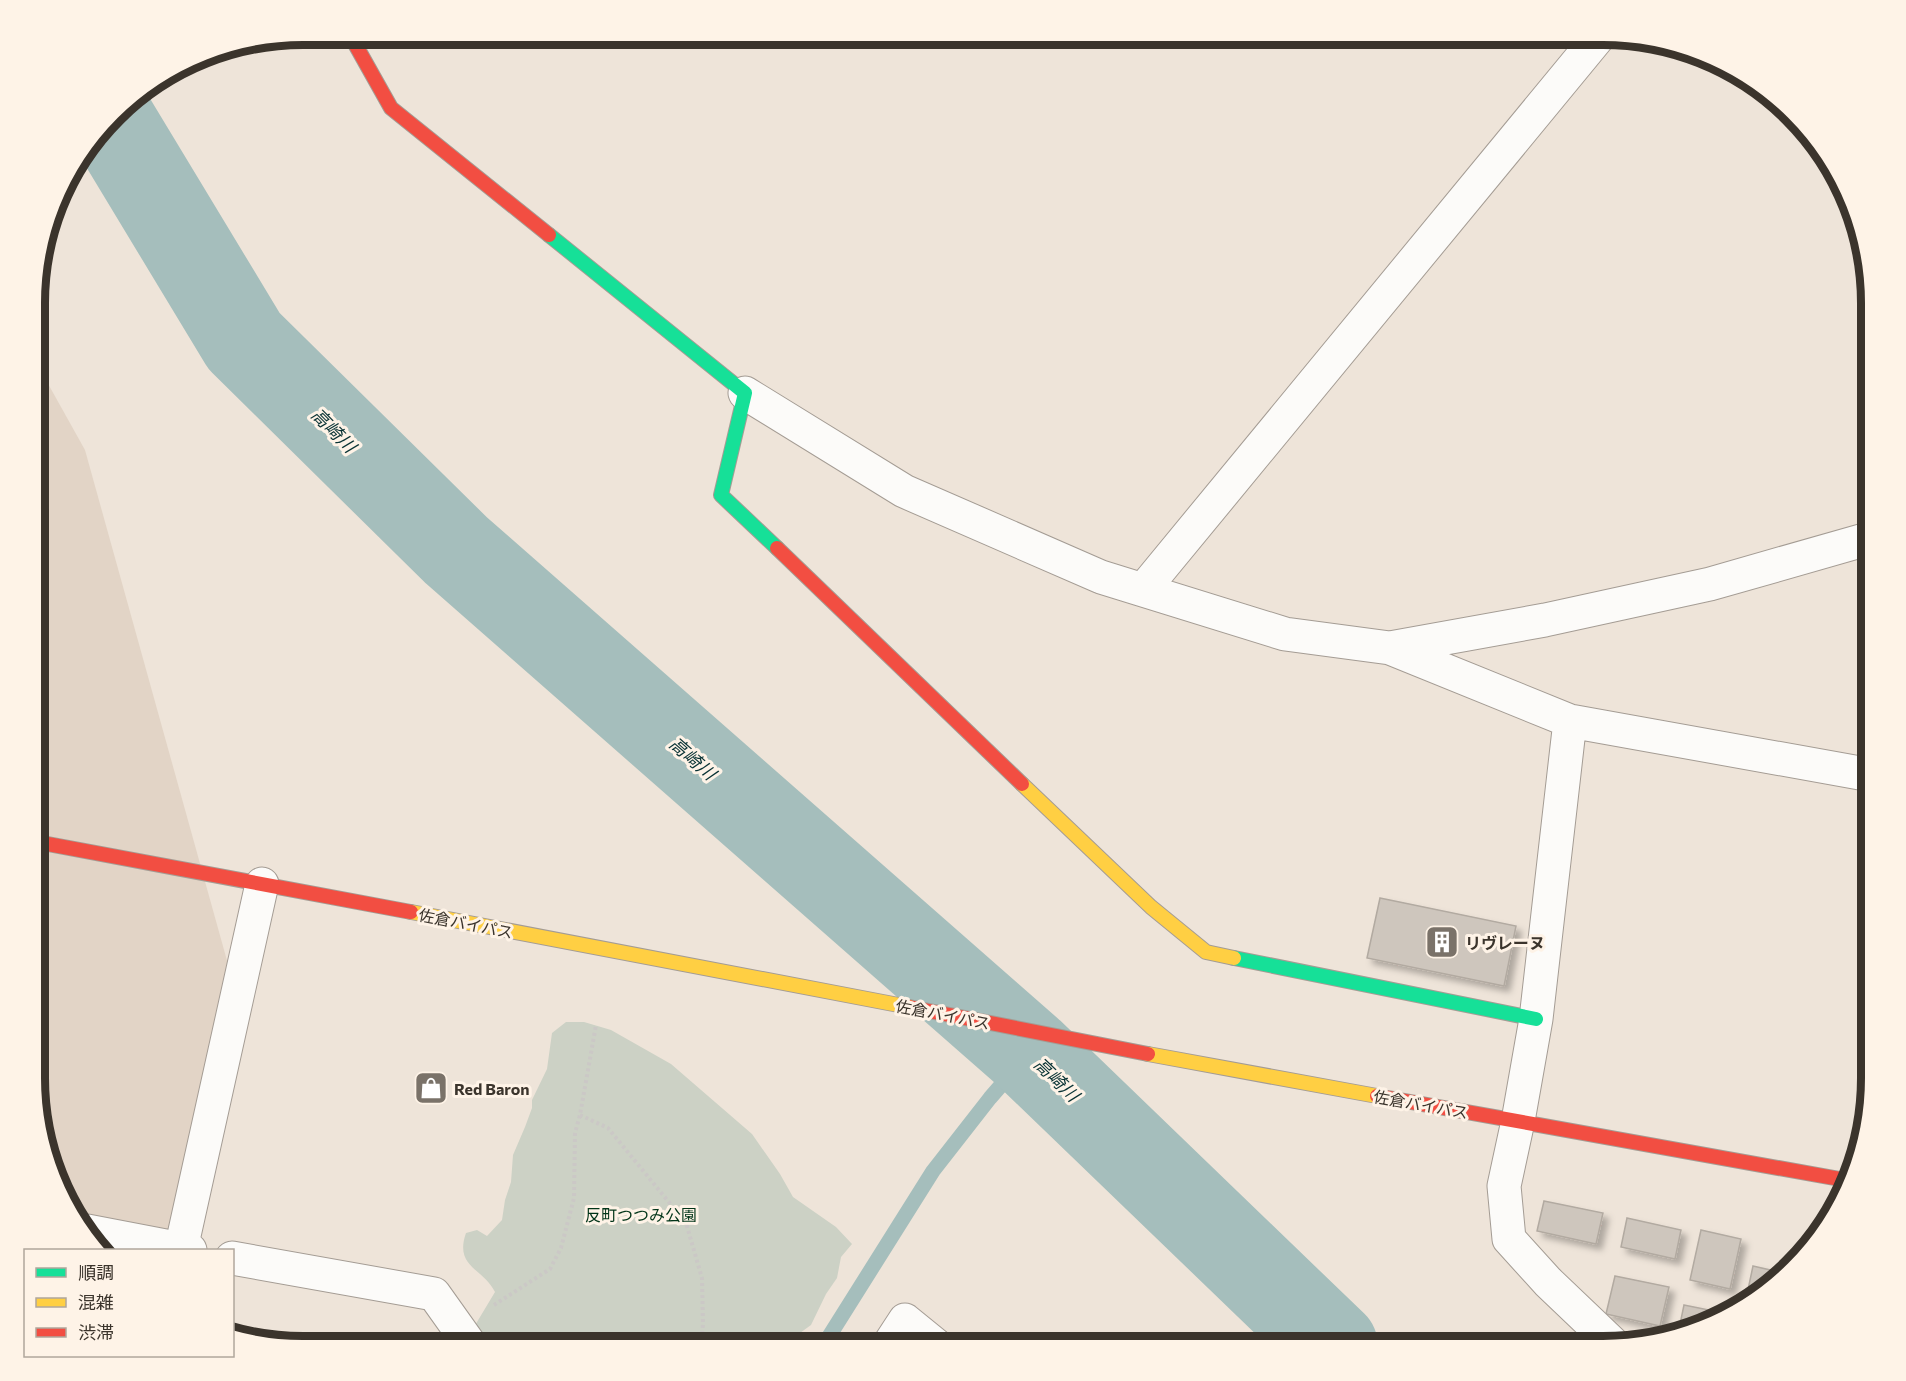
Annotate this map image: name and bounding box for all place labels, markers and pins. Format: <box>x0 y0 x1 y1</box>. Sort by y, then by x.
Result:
building icon: リヴレーヌ <box>1424 924 1460 960</box>
place label: リヴレーヌ <box>1465 933 1545 952</box>
shop icon: Red Baron <box>413 1070 449 1106</box>
place label: Red Baron <box>454 1079 530 1098</box>

